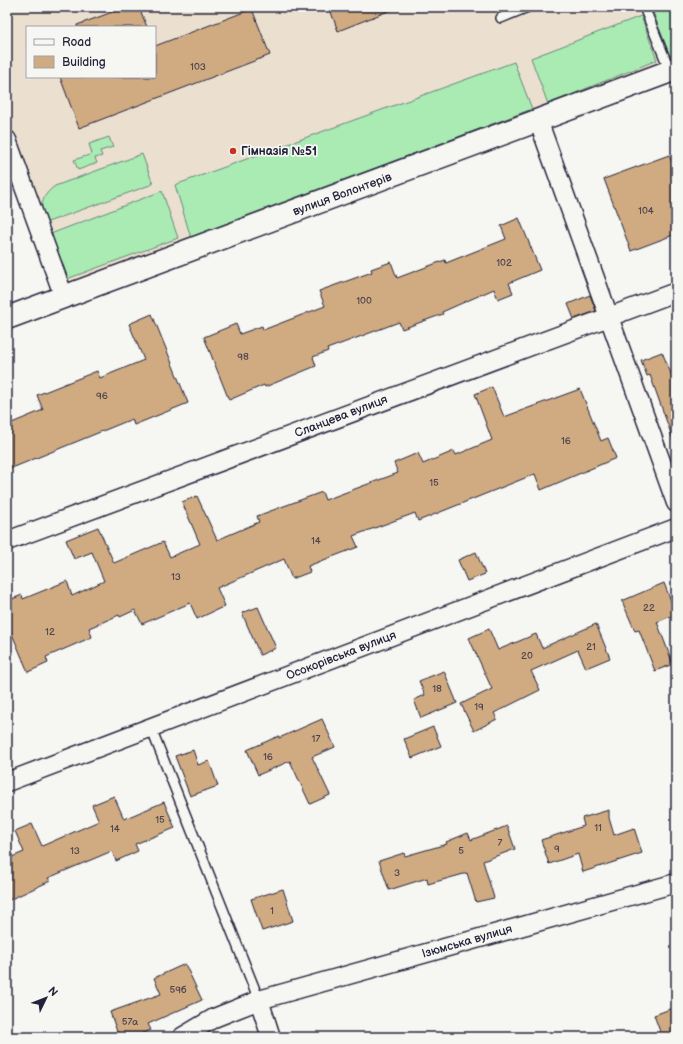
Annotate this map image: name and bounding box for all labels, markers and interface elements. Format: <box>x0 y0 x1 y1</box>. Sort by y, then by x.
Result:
legend <box>26 26 156 78</box>
text: Road <box>62 35 91 50</box>
text: Building <box>62 55 106 70</box>
house number: 103 <box>190 61 206 73</box>
place label: Гімназія №51 <box>241 144 317 159</box>
marker: Гімназія №51 <box>228 146 238 156</box>
street label: вулиця Волонтерів <box>291 169 394 219</box>
house number: 104 <box>638 205 654 217</box>
house number: 102 <box>496 257 512 269</box>
house number: 100 <box>356 295 372 307</box>
house number: 98 <box>237 351 249 363</box>
house number: 96 <box>96 390 108 402</box>
street label: Сланцева вулиця <box>293 392 390 441</box>
house number: 16 <box>561 435 571 447</box>
house number: 15 <box>429 477 439 489</box>
house number: 14 <box>311 535 321 547</box>
house number: 13 <box>171 571 181 583</box>
house number: 22 <box>643 602 655 614</box>
house number: 12 <box>45 626 55 638</box>
street label: Осокорівська вулиця <box>284 627 399 683</box>
house number: 21 <box>586 641 596 653</box>
house number: 20 <box>521 650 533 662</box>
house number: 18 <box>432 683 442 695</box>
house number: 19 <box>474 701 484 713</box>
house number: 17 <box>312 733 320 745</box>
house number: 16 <box>263 751 273 763</box>
house number: 15 <box>155 814 165 826</box>
house number: 11 <box>594 822 602 834</box>
house number: 14 <box>110 823 120 835</box>
house number: 7 <box>498 837 503 849</box>
house number: 9 <box>554 843 560 855</box>
house number: 13 <box>70 845 80 857</box>
house number: 5 <box>458 845 464 857</box>
house number: 3 <box>394 867 400 879</box>
house number: 1 <box>270 905 274 917</box>
street label: Ізюмська вулиця <box>420 921 514 962</box>
north arrow <box>26 978 66 1018</box>
text: N <box>45 984 61 999</box>
house number: 59б <box>170 984 187 996</box>
house number: 57а <box>122 1016 138 1028</box>

